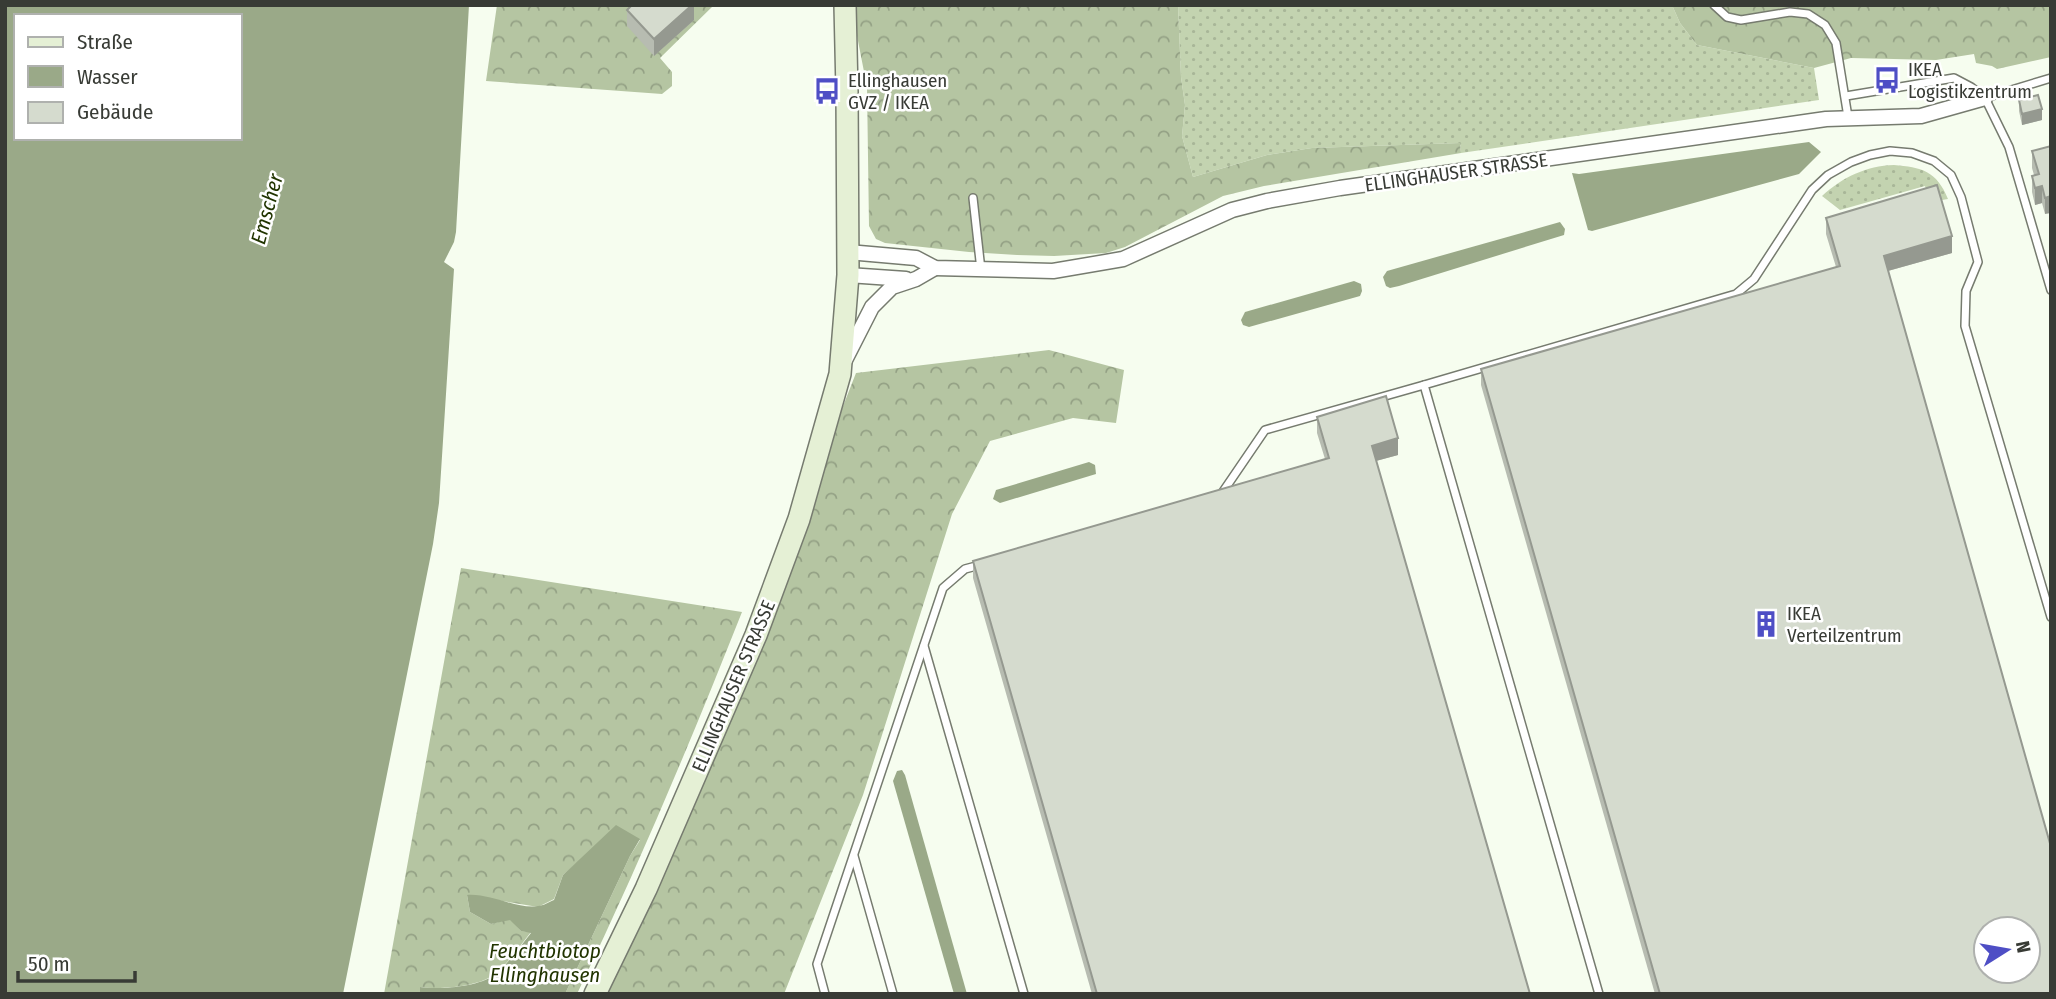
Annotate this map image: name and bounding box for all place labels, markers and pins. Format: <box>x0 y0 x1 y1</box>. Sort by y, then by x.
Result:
place label: IKEA Logistikzentrum <box>1908 58 2032 103</box>
bus stop icon: IKEA Logistikzentrum <box>1872 65 1902 95</box>
place label: Ellinghausen GVZ / IKEA <box>848 69 947 114</box>
bus stop icon: Ellinghausen GVZ / IKEA <box>812 76 842 106</box>
place label: IKEA Verteilzentrum <box>1787 602 1902 647</box>
building icon: IKEA Verteilzentrum <box>1751 609 1781 639</box>

